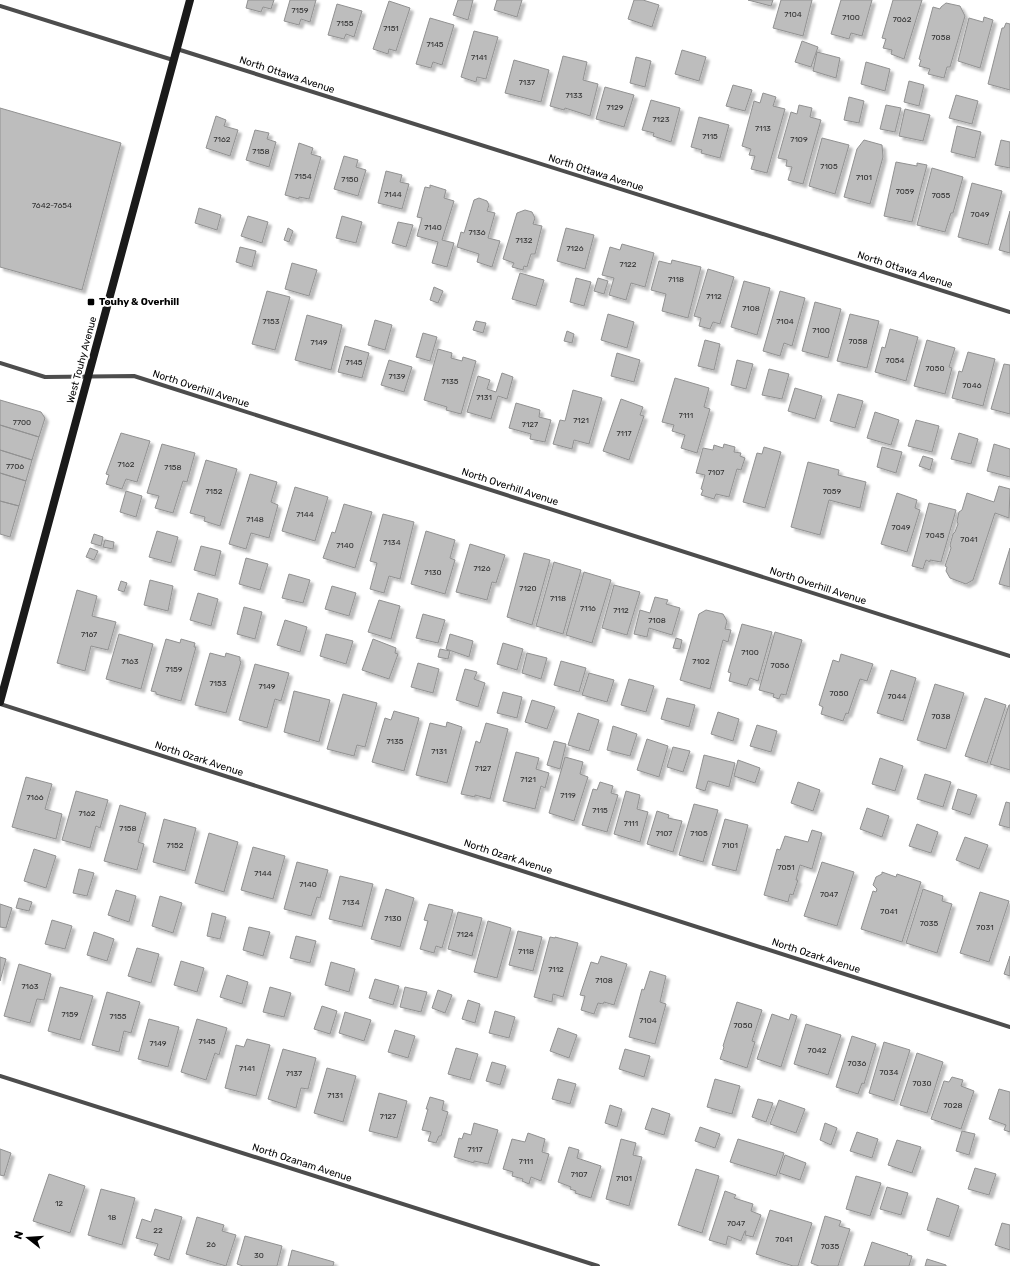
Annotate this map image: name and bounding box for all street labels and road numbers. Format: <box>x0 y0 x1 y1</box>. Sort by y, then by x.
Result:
street label: North Ottawa Avenue <box>238 54 337 96</box>
street label: North Ottawa Avenue <box>547 152 646 194</box>
street label: North Ottawa Avenue <box>856 249 955 291</box>
street label: West Touhy Avenue <box>65 315 99 405</box>
street label: North Overhill Avenue <box>151 368 251 410</box>
street label: North Overhill Avenue <box>460 466 560 508</box>
street label: North Overhill Avenue <box>768 565 868 607</box>
street label: North Ozark Avenue <box>153 739 245 779</box>
street label: North Ozark Avenue <box>462 837 554 877</box>
street label: North Ozark Avenue <box>770 936 862 976</box>
street label: North Ozanam Avenue <box>251 1141 354 1185</box>

